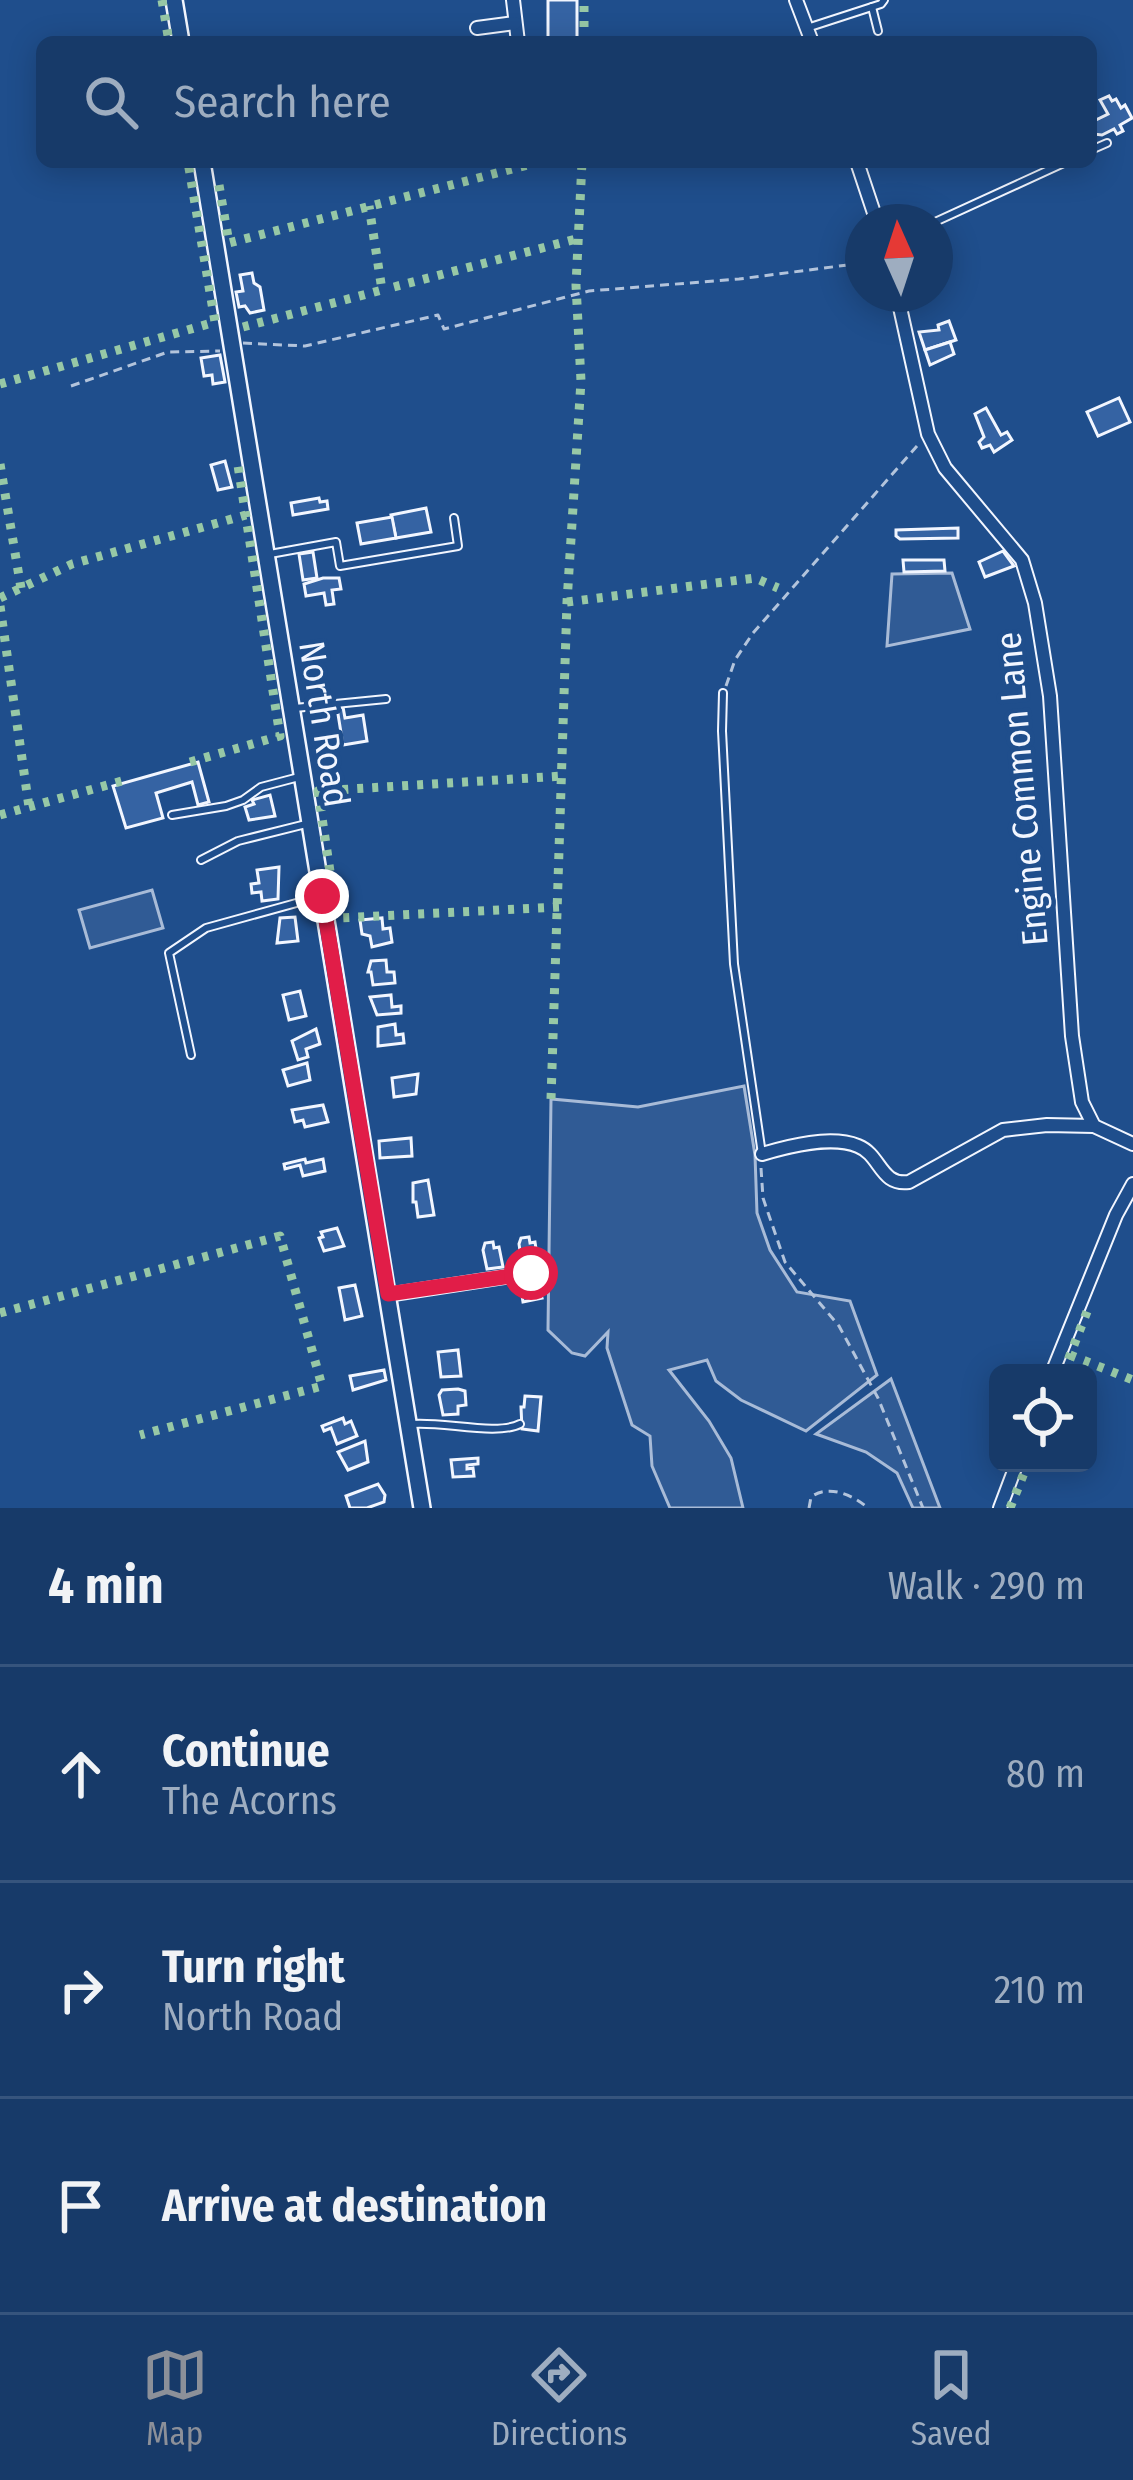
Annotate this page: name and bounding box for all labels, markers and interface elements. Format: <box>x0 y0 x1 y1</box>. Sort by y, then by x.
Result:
search box <box>36 36 1097 168</box>
icon: search <box>78 69 144 135</box>
text: Search here <box>174 75 391 129</box>
north arrow <box>845 204 953 312</box>
street label: Engine Common Lane <box>986 630 1058 948</box>
street label: North Road <box>289 638 359 810</box>
route end <box>295 869 349 923</box>
route start <box>504 1246 558 1300</box>
map controls <box>989 1364 1097 1472</box>
button: locate <box>989 1364 1097 1472</box>
text: 4 min <box>48 1555 164 1617</box>
text: Walk · 290 m <box>888 1563 1085 1609</box>
text: Continue <box>162 1724 330 1778</box>
icon: ahead <box>48 1741 114 1807</box>
text: 80 m <box>1006 1751 1085 1797</box>
text: The Acorns <box>162 1778 337 1824</box>
text: Turn right <box>162 1940 345 1994</box>
icon: right <box>48 1957 114 2023</box>
text: 210 m <box>994 1967 1085 2013</box>
text: North Road <box>162 1994 343 2040</box>
icon: arrive <box>48 2173 114 2239</box>
text: Arrive at destination <box>162 2179 547 2233</box>
tab: Map <box>142 2342 208 2454</box>
tab: Directions <box>491 2342 627 2454</box>
tab: Saved <box>911 2342 991 2454</box>

